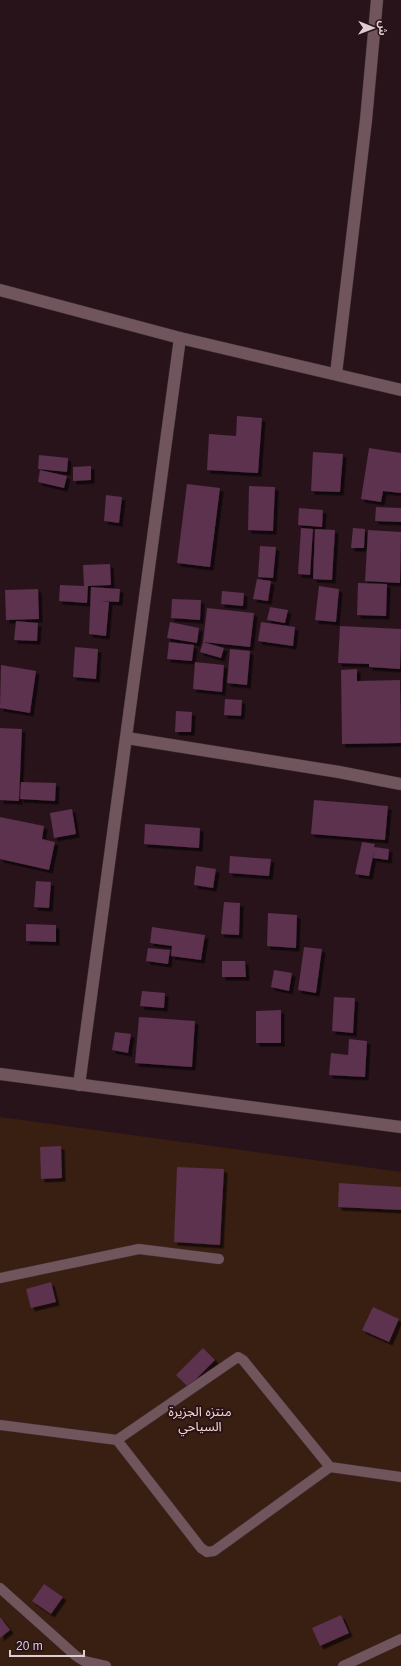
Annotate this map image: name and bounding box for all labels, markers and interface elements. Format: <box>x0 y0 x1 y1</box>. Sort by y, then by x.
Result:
north arrow <box>353 8 393 48</box>
text: ش <box>376 21 389 36</box>
park label: منتزه الجزيرة السياحي <box>169 1404 232 1437</box>
scale bar <box>10 1632 84 1658</box>
text: 20 m <box>16 1639 43 1653</box>

